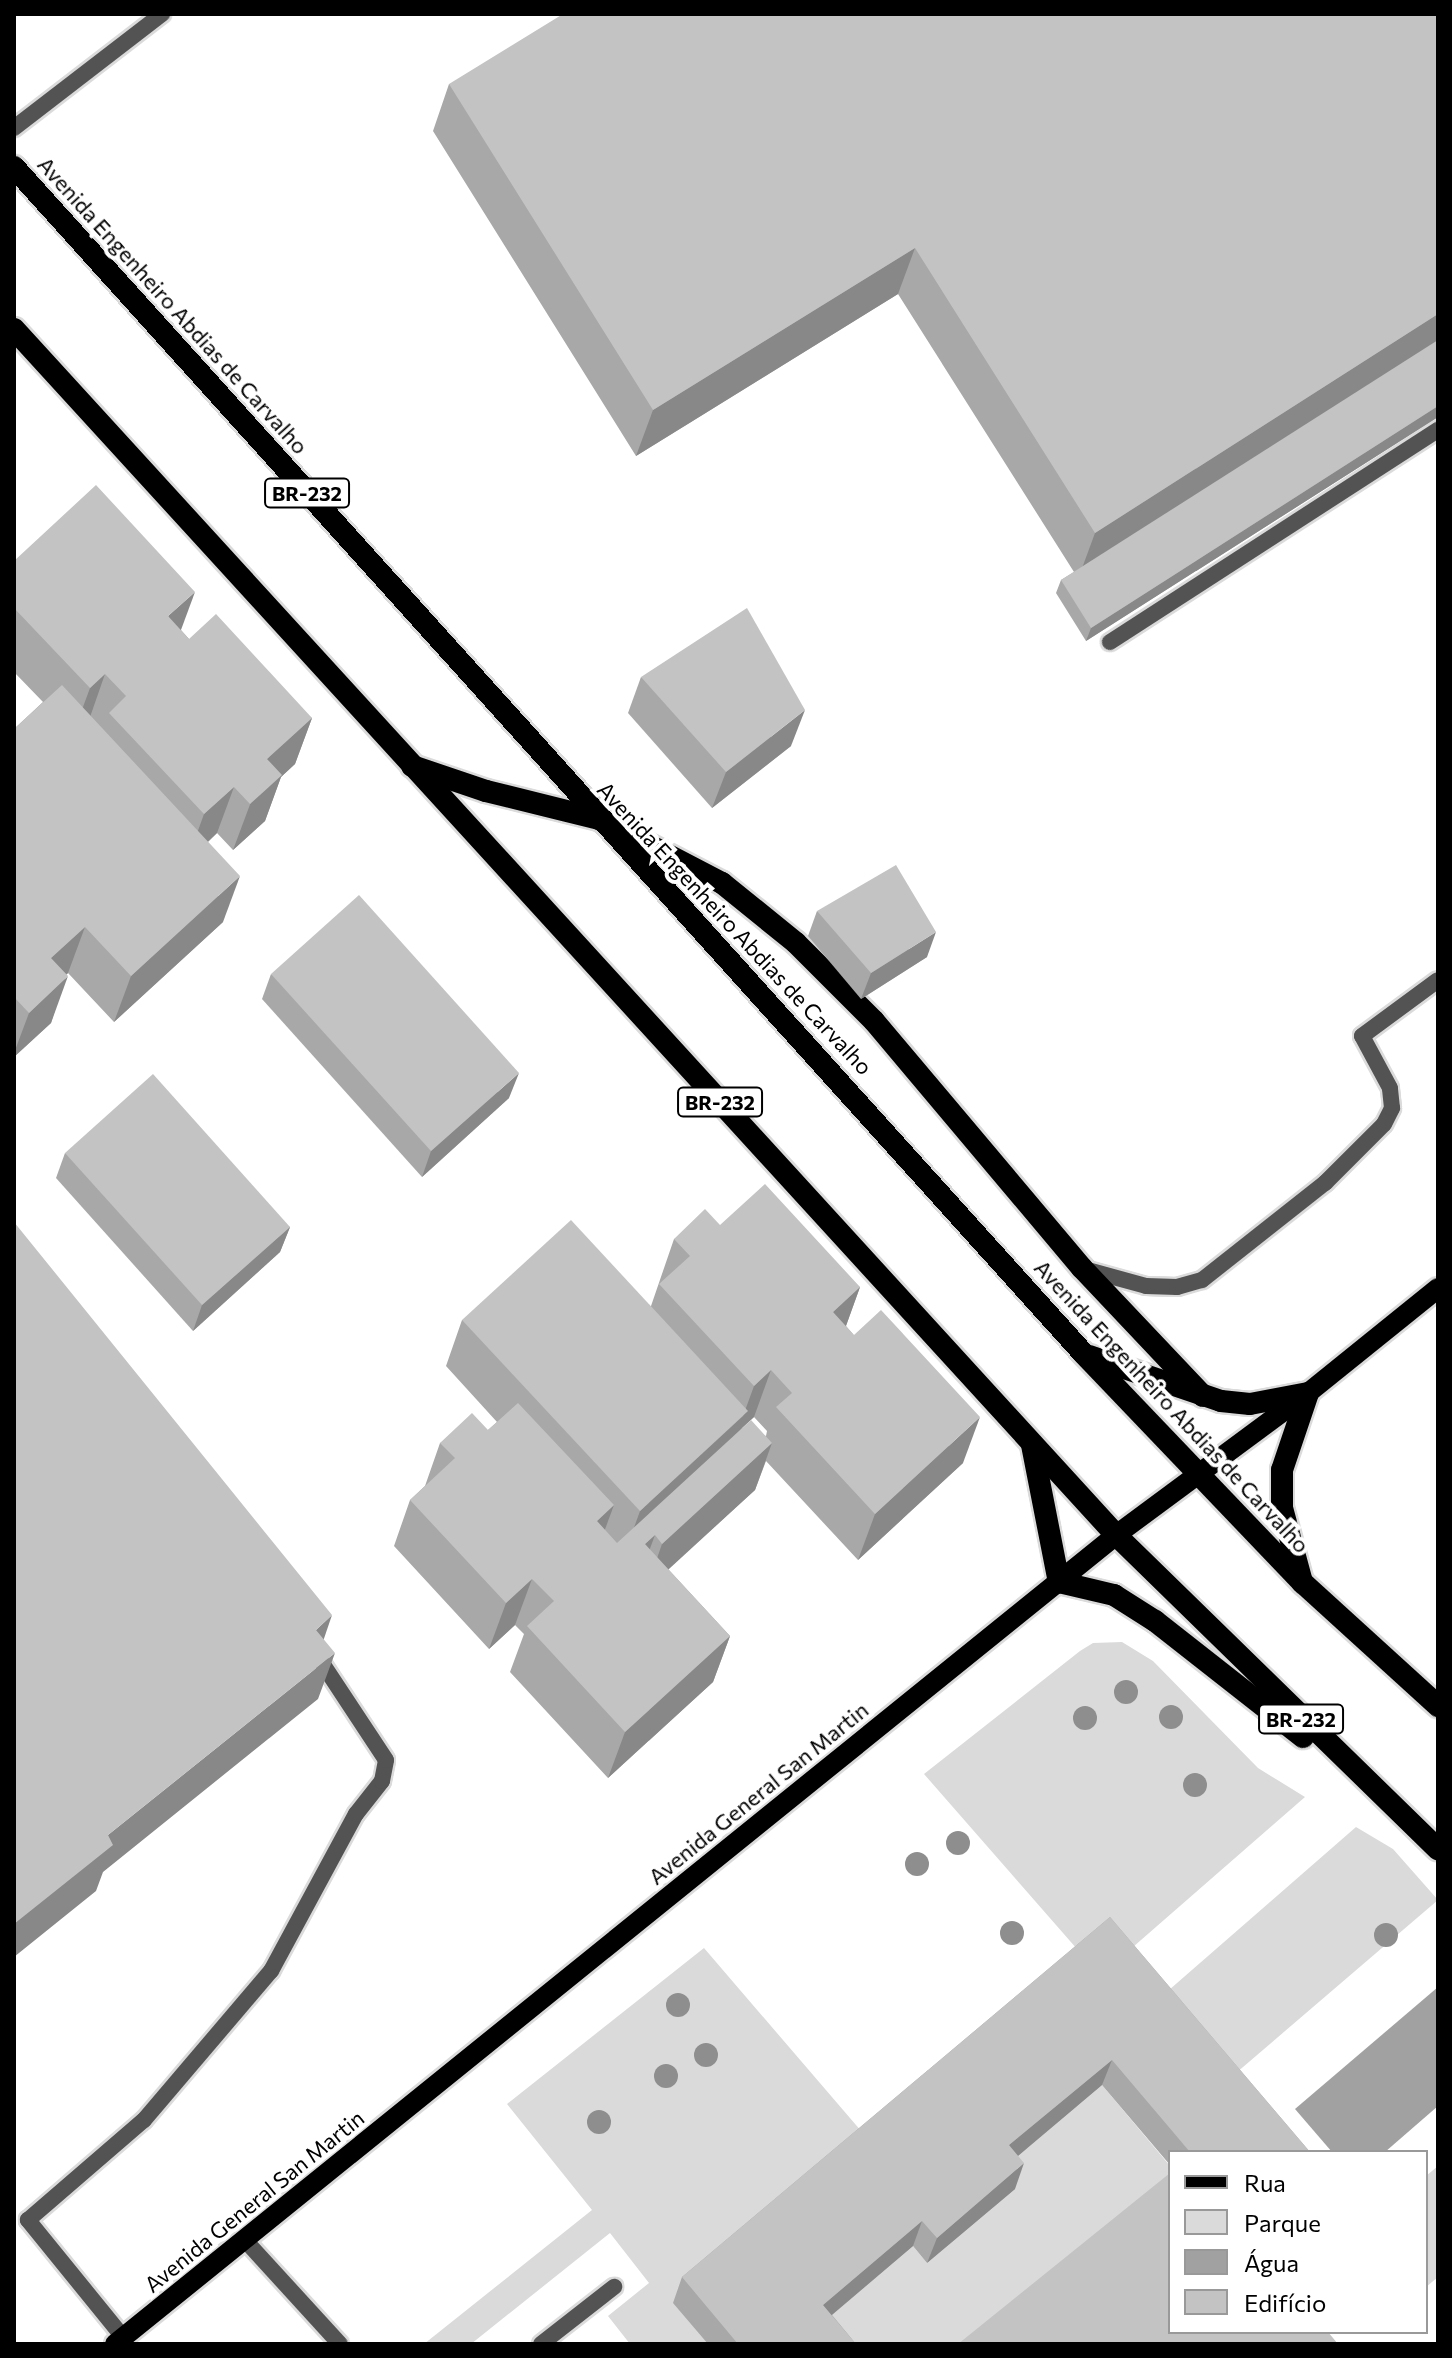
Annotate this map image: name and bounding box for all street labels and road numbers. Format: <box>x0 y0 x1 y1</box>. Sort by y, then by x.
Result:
street label: Avenida Engenheiro Abdias de Carvalho <box>32 151 314 459</box>
road number: BR-232 <box>263 477 351 509</box>
street label: Avenida Engenheiro Abdias de Carvalho <box>592 776 878 1080</box>
road number: BR-232 <box>676 1086 764 1118</box>
street label: Avenida Engenheiro Abdias de Carvalho <box>1029 1254 1315 1558</box>
street label: Avenida General San Martin <box>643 1696 873 1890</box>
road number: BR-232 <box>1257 1703 1345 1735</box>
street label: Avenida General San Martin <box>139 2104 369 2298</box>

